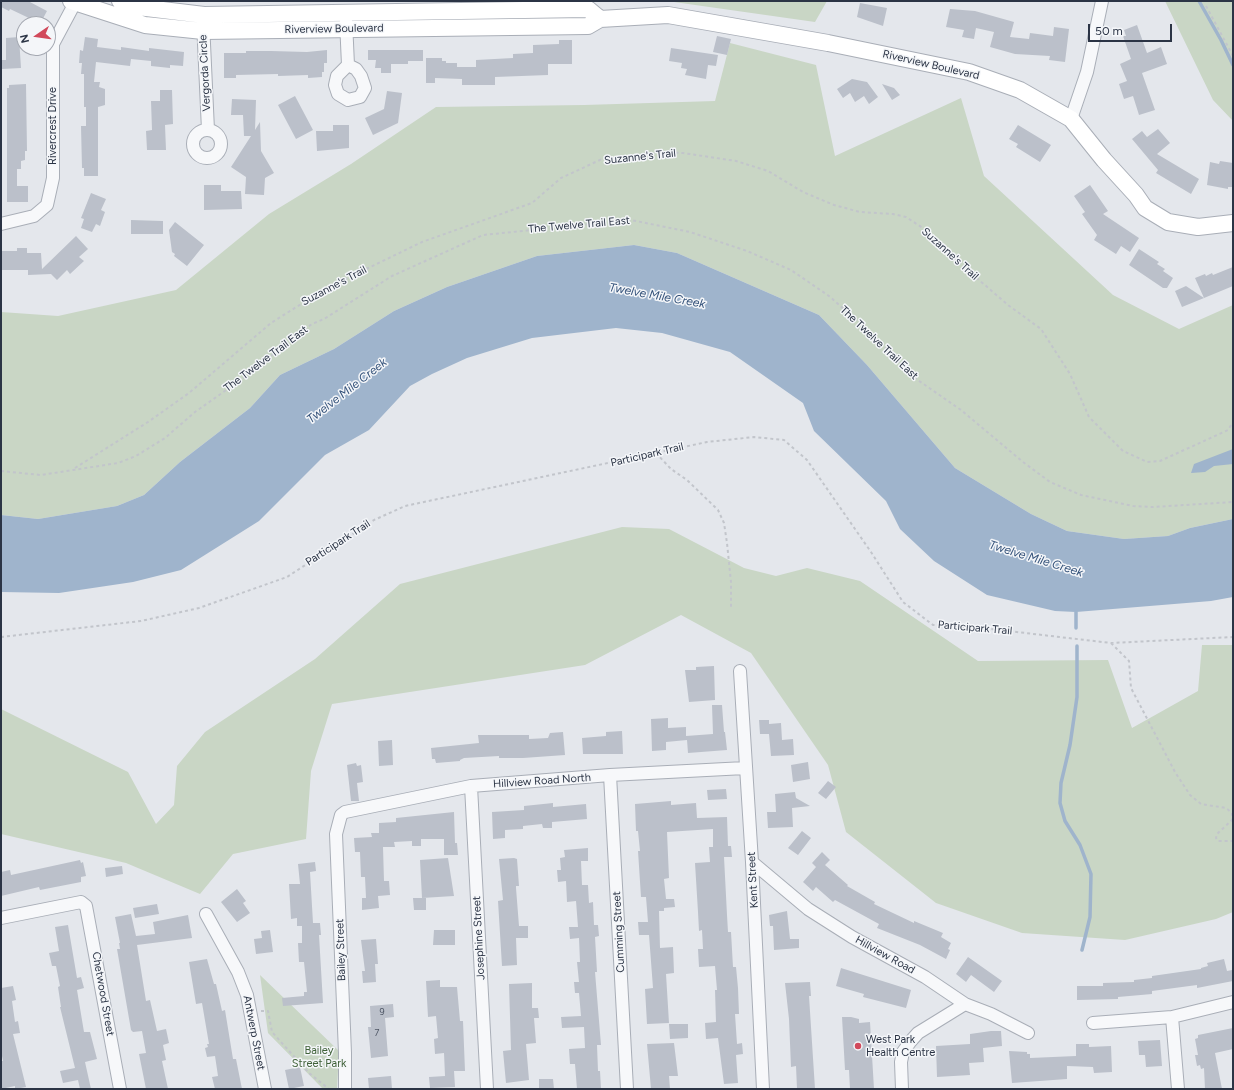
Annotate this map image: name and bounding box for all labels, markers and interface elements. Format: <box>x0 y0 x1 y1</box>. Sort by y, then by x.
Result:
north arrow <box>16 16 56 56</box>
scale bar <box>1090 16 1174 42</box>
street label: Riverview Boulevard <box>284 22 384 36</box>
text: 50 m <box>1095 24 1123 38</box>
text: N <box>18 33 32 44</box>
street label: Vergorda Circle <box>196 34 214 112</box>
street label: Riverview Boulevard <box>881 47 981 83</box>
street label: Rivercrest Drive <box>46 87 60 165</box>
street label: Suzanne's Trail <box>603 147 677 167</box>
street label: The Twelve Trail East <box>528 214 630 236</box>
street label: Suzanne's Trail <box>919 225 981 283</box>
street label: Suzanne's Trail <box>299 263 369 309</box>
water label: Twelve Mile Creek <box>608 280 706 312</box>
street label: The Twelve Trail East <box>837 303 921 383</box>
street label: The Twelve Trail East <box>221 323 311 395</box>
water label: Twelve Mile Creek <box>304 355 390 427</box>
street label: Participark Trail <box>609 440 685 470</box>
street label: Participark Trail <box>303 517 373 569</box>
water label: Twelve Mile Creek <box>987 538 1085 580</box>
street label: Participark Trail <box>937 618 1013 638</box>
street label: Hillview Road North <box>493 771 591 791</box>
street label: Kent Street <box>745 851 761 909</box>
street label: Cumming Street <box>610 891 628 973</box>
street label: Josephine Street <box>470 896 488 980</box>
street label: Bailey Street <box>333 919 349 981</box>
street label: Hillview Road <box>853 933 917 977</box>
street label: Chetwood Street <box>89 951 117 1037</box>
street label: Antwerp Street <box>240 994 268 1072</box>
house number: 9 <box>379 1007 385 1017</box>
house number: 7 <box>375 1028 379 1038</box>
place label: West Park Health Centre <box>866 1033 935 1059</box>
marker: West Park Health Centre <box>853 1041 863 1051</box>
park label: Bailey Street Park <box>292 1044 346 1070</box>

